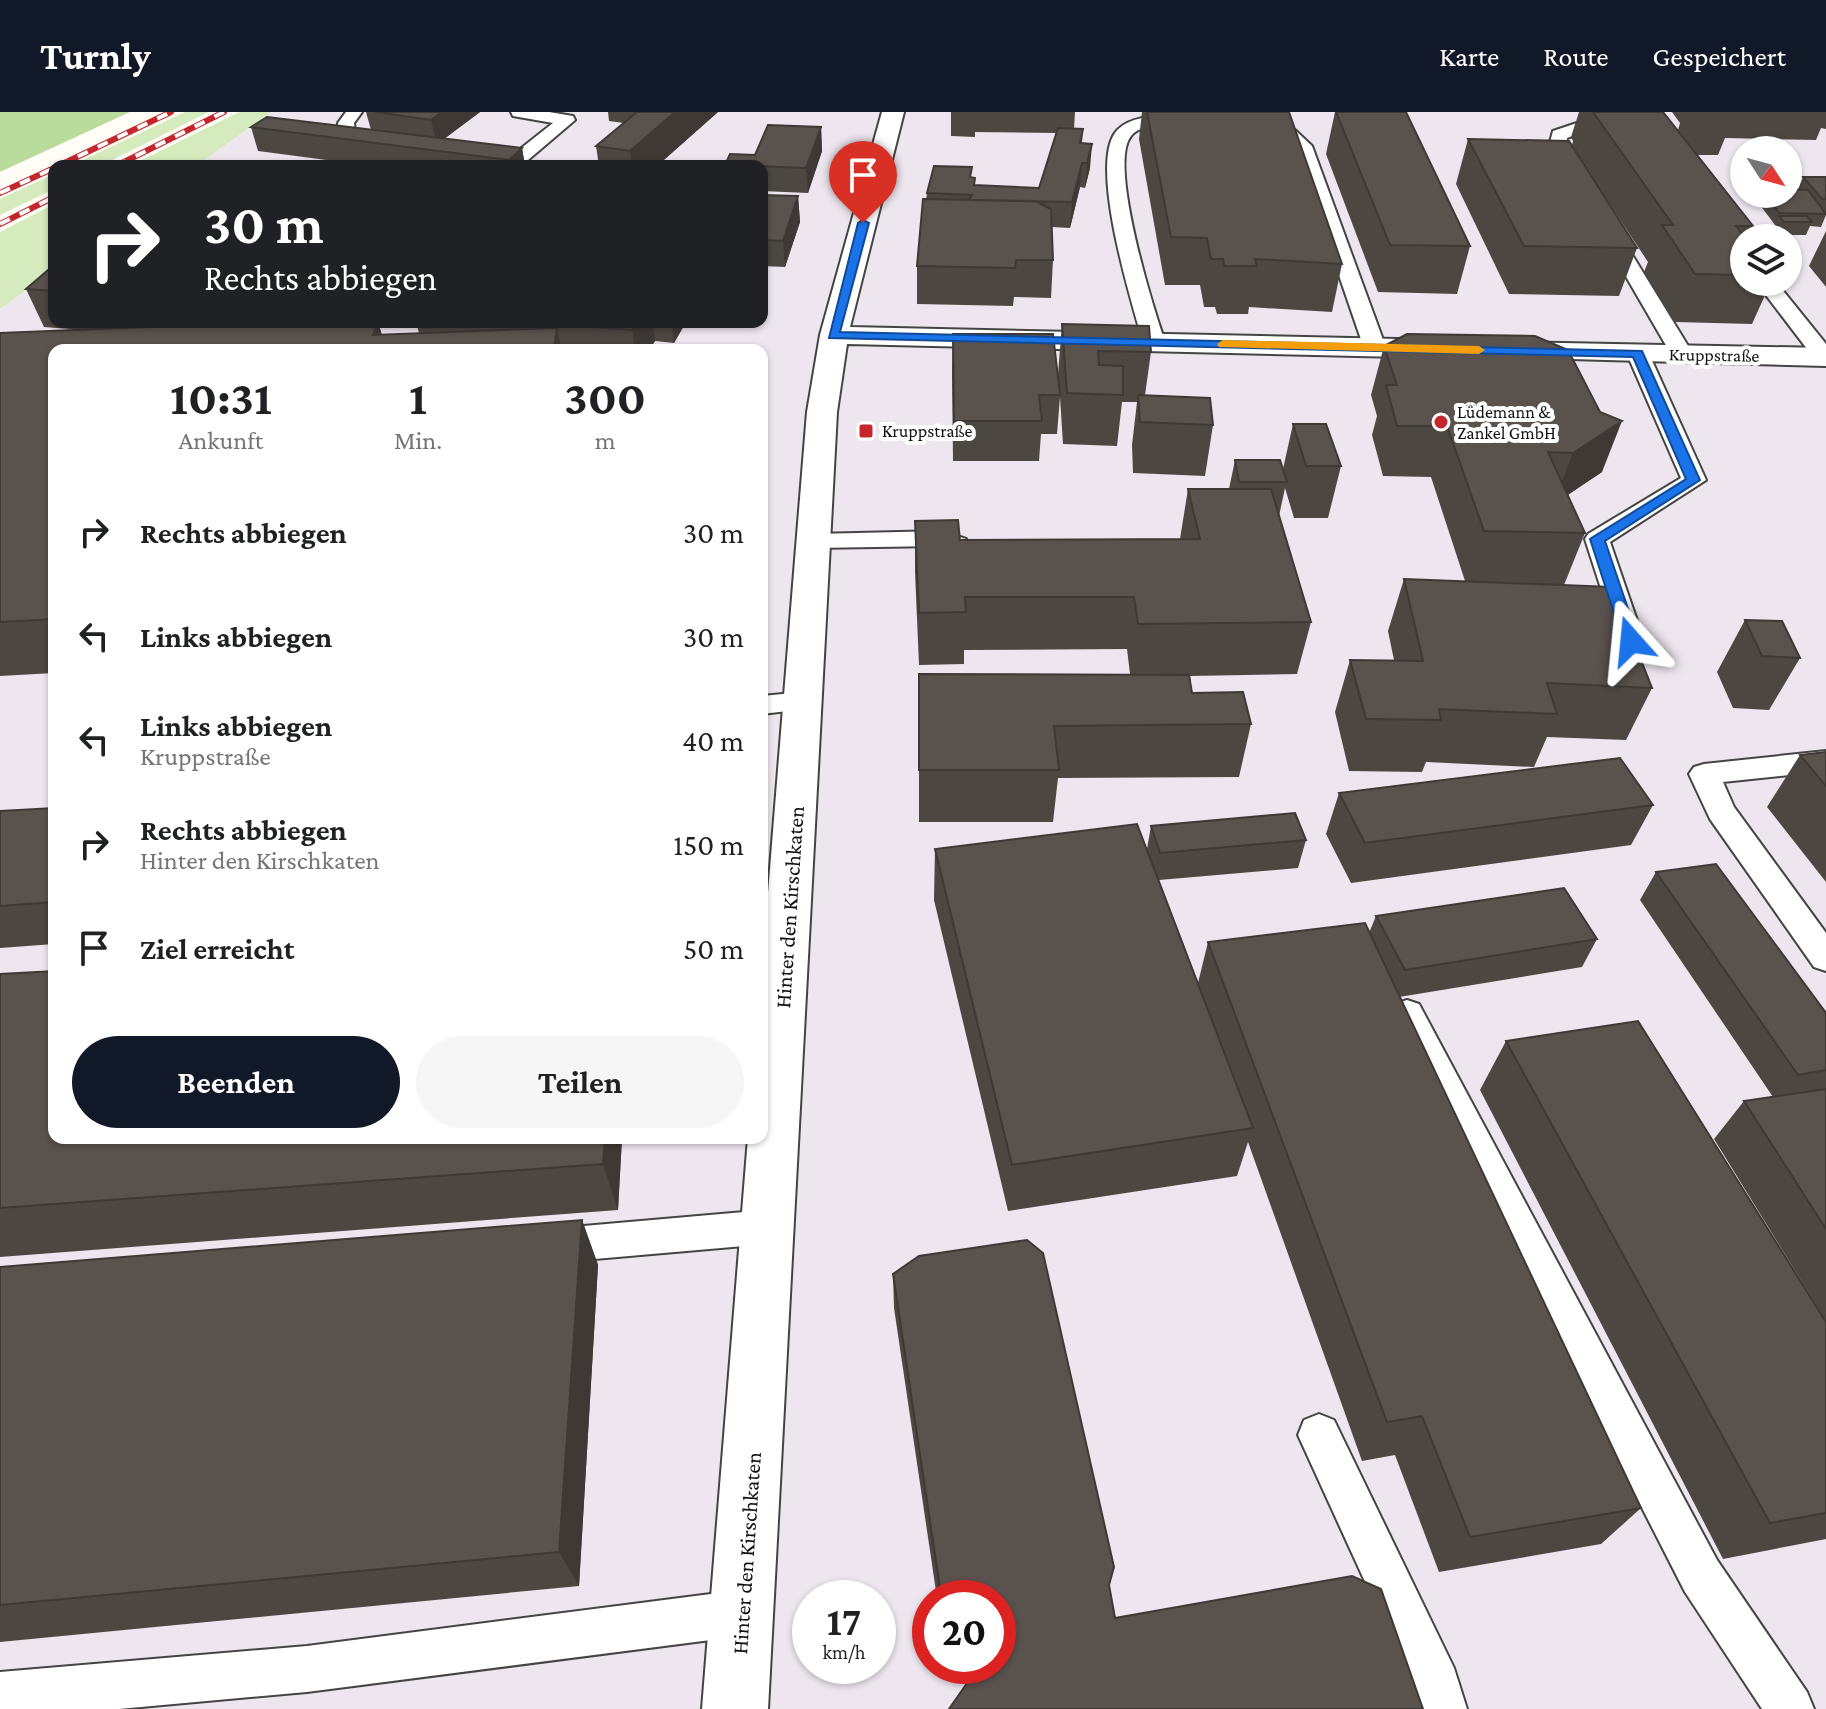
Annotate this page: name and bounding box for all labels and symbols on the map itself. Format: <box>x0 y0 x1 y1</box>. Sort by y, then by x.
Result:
north arrow <box>1730 136 1802 208</box>
pin <box>829 141 897 223</box>
street label: Kruppstraße <box>1669 344 1759 366</box>
place label: Lüdemann & Zankel GmbH <box>1457 402 1556 443</box>
marker: Lüdemann & Zankel GmbH <box>1432 413 1450 431</box>
place label: Kruppstraße <box>882 421 973 441</box>
marker: Kruppstraße <box>857 422 875 440</box>
position arrow <box>1589 599 1673 683</box>
street label: Hinter den Kirschkaten <box>770 805 809 1009</box>
street label: Hinter den Kirschkaten <box>727 1451 766 1655</box>
speed limit sign: 20 <box>912 1580 1016 1684</box>

